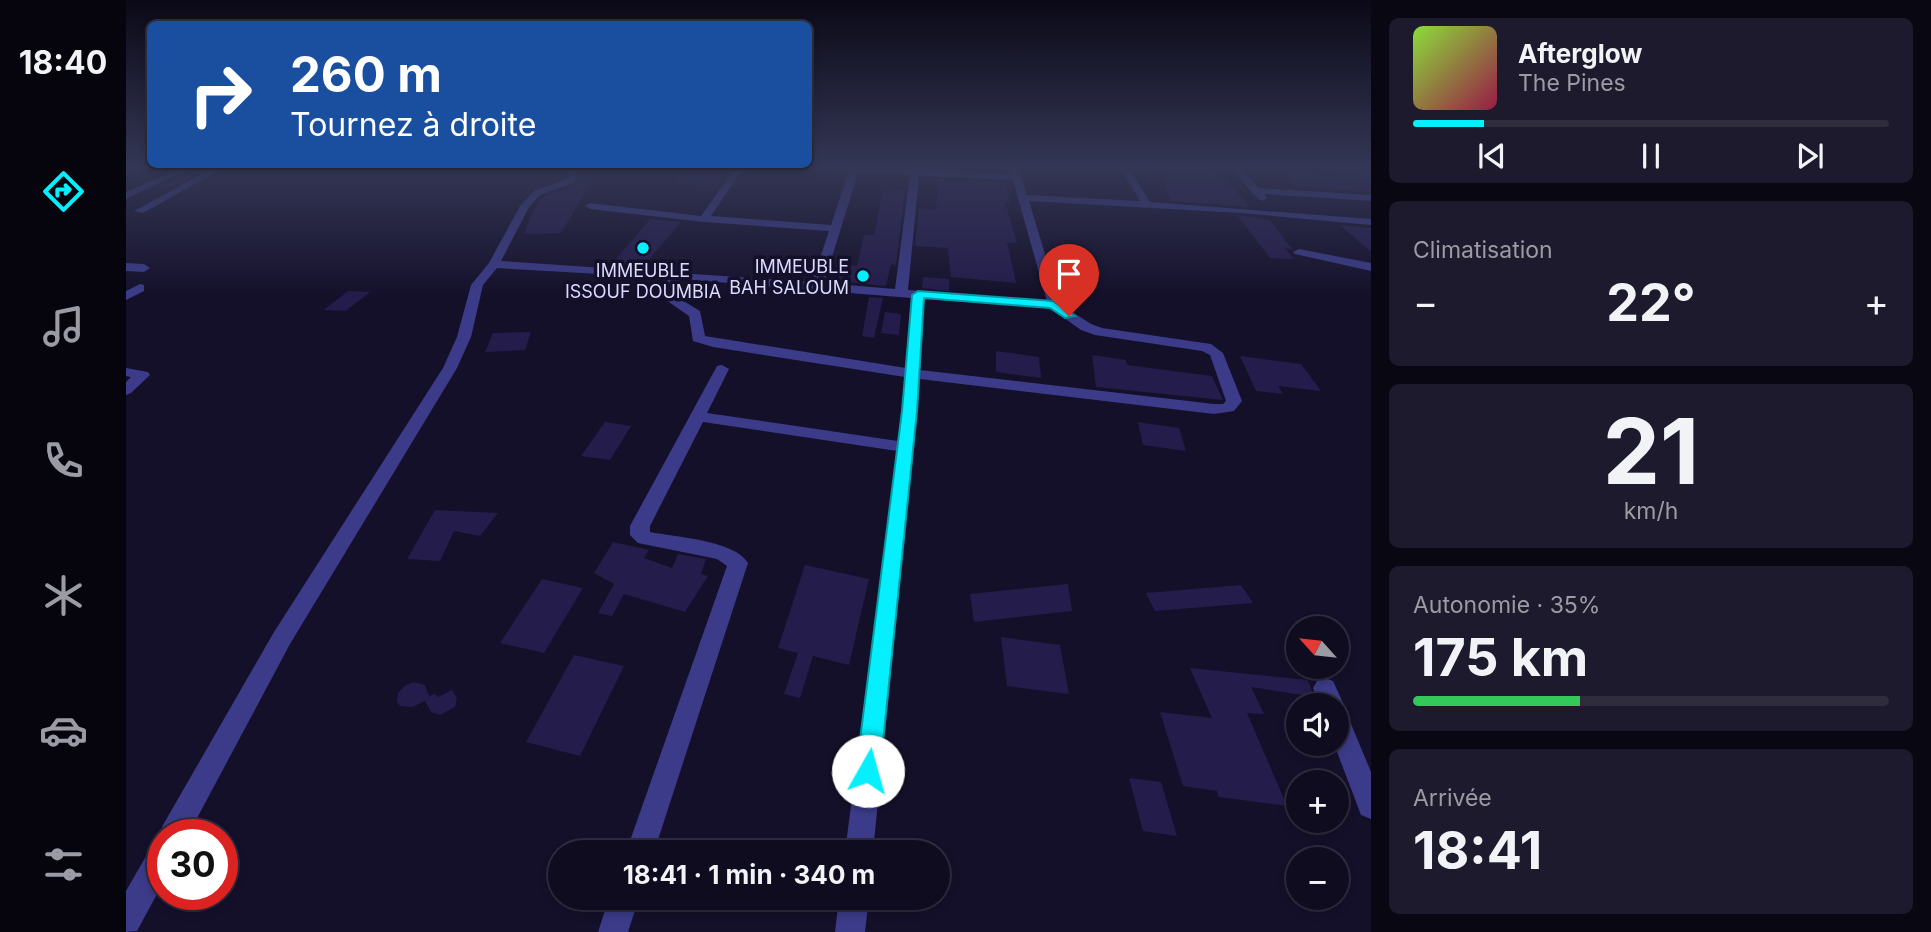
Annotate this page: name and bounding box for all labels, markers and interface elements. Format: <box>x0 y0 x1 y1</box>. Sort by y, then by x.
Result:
text: Afterglow <box>1518 38 1642 69</box>
text: 18:40 <box>19 43 107 82</box>
text: 260 m <box>290 45 442 104</box>
icon: right <box>175 49 266 140</box>
text: The Pines <box>1518 69 1626 97</box>
text: Tournez à droite <box>290 105 536 144</box>
icon: previous <box>1473 137 1511 175</box>
icon: pause <box>1632 137 1670 175</box>
icon: next <box>1791 137 1829 175</box>
icon: directions <box>39 167 88 216</box>
text: Climatisation <box>1413 236 1553 264</box>
marker: IMMEUBLE ISSOUF DOUMBIA <box>635 240 651 256</box>
pin <box>1039 244 1099 316</box>
icon: arrive <box>1050 255 1088 293</box>
place label: IMMEUBLE BAH SALOUM <box>729 256 849 298</box>
place label: IMMEUBLE ISSOUF DOUMBIA <box>565 260 721 302</box>
marker: IMMEUBLE BAH SALOUM <box>855 268 871 284</box>
text: 22° <box>1606 271 1696 334</box>
text: − <box>1413 279 1438 325</box>
text: + <box>1864 279 1889 325</box>
icon: music <box>39 302 88 351</box>
text: 21 <box>1603 396 1699 506</box>
icon: phone <box>39 436 88 485</box>
text: km/h <box>1624 497 1678 525</box>
icon: climate <box>39 571 88 620</box>
text: Autonomie · 35% <box>1413 591 1600 619</box>
north arrow <box>1286 616 1349 679</box>
map controls <box>1286 616 1349 910</box>
text: 175 km <box>1413 626 1588 689</box>
button: sound <box>1286 693 1349 756</box>
icon: car <box>39 706 88 755</box>
position arrow <box>831 734 905 808</box>
button: + <box>1286 770 1349 833</box>
text: Arrivée <box>1413 784 1492 812</box>
speed limit sign: 30 <box>147 819 238 910</box>
text: 18:41 <box>1413 819 1542 882</box>
icon: filters <box>39 840 88 889</box>
button: − <box>1286 847 1349 910</box>
text: 18:41 · 1 min · 340 m <box>623 859 875 890</box>

